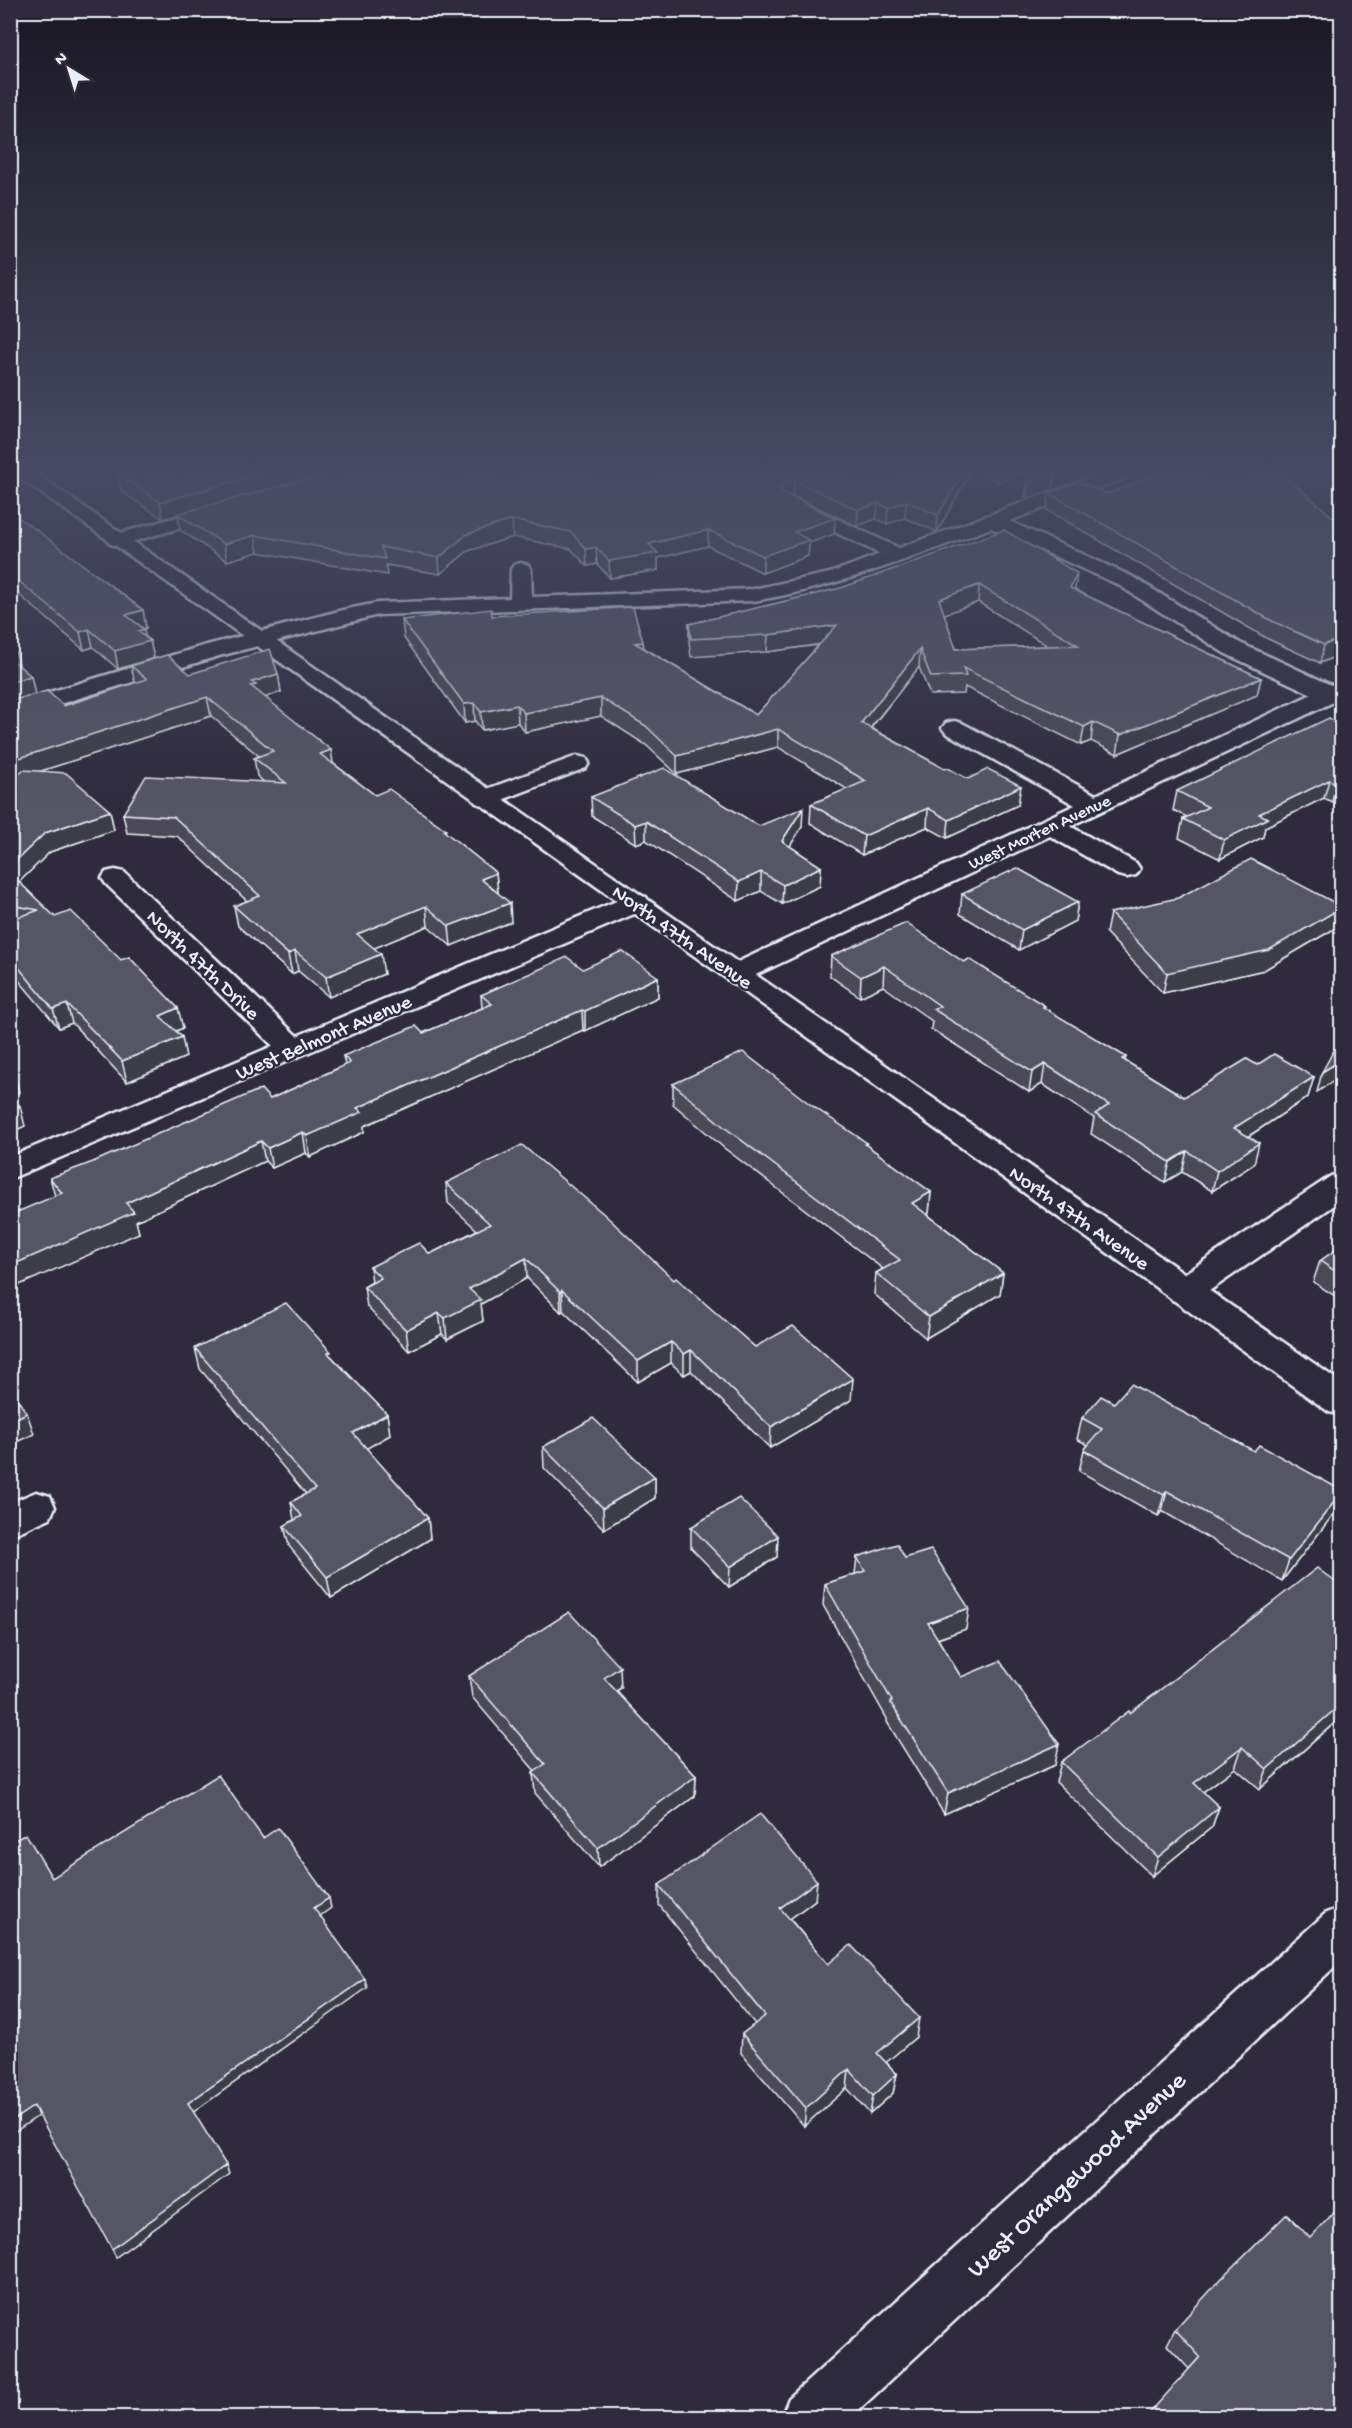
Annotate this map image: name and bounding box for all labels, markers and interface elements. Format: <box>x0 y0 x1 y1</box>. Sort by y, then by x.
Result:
north arrow <box>39 39 99 99</box>
text: N <box>52 49 72 71</box>
street label: West Morten Avenue <box>966 791 1115 875</box>
street label: North 47th Avenue <box>606 881 757 997</box>
street label: North 47th Drive <box>140 906 264 1028</box>
street label: West Belmont Avenue <box>233 990 417 1088</box>
street label: North 47th Avenue <box>1003 1162 1154 1278</box>
street label: West Orangewood Avenue <box>962 2066 1195 2286</box>

